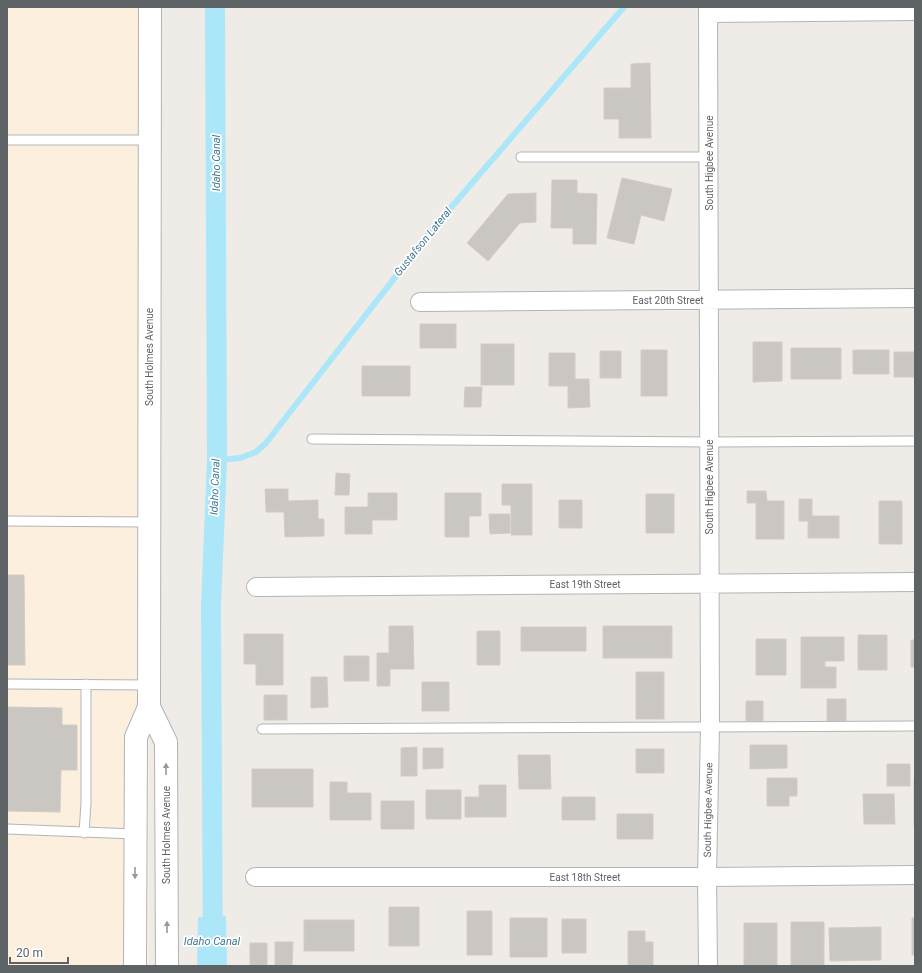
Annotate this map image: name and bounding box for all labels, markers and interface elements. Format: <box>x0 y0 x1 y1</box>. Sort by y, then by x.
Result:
street label: South Higbee Avenue <box>704 116 715 211</box>
water label: Idaho Canal <box>210 134 223 191</box>
water label: Gustafson Lateral <box>391 205 455 279</box>
street label: East 20th Street <box>633 295 703 306</box>
street label: South Holmes Avenue <box>144 308 155 406</box>
street label: South Higbee Avenue <box>704 440 715 535</box>
water label: Idaho Canal <box>208 458 222 515</box>
street label: East 19th Street <box>550 579 620 590</box>
one-way arrow <box>163 762 169 775</box>
street label: South Higbee Avenue <box>702 762 714 858</box>
street label: South Holmes Avenue <box>161 786 172 884</box>
one-way arrow <box>132 867 138 880</box>
street label: East 18th Street <box>550 872 620 883</box>
one-way arrow <box>164 920 170 933</box>
water label: Idaho Canal <box>184 935 241 948</box>
scale bar <box>10 939 68 965</box>
text: 20 m <box>16 946 43 960</box>

